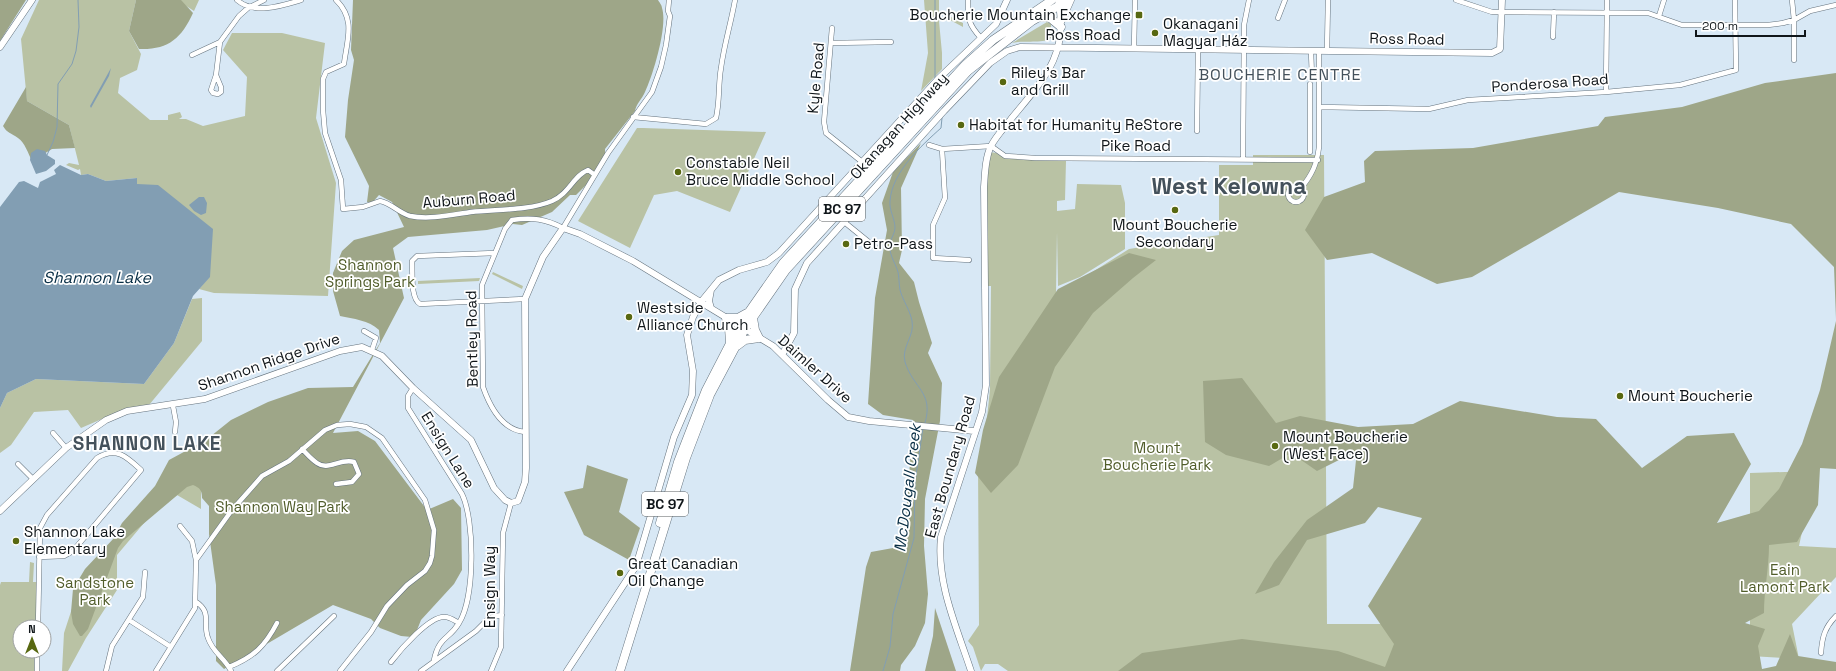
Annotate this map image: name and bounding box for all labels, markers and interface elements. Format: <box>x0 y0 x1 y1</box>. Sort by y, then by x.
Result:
place label: Boucherie Mountain Exchange <box>910 5 1131 24</box>
marker: Boucherie Mountain Exchange <box>1134 10 1144 20</box>
scale bar <box>1696 12 1805 38</box>
place label: Okanagani Magyar Ház <box>1163 14 1248 50</box>
text: 200 m <box>1702 18 1738 34</box>
street label: Ross Road <box>1045 25 1121 44</box>
marker: Okanagani Magyar Ház <box>1150 28 1160 38</box>
street label: Ross Road <box>1369 28 1445 49</box>
street label: Kyle Road <box>803 42 828 114</box>
place label: Riley’s Bar and Grill <box>1011 63 1086 99</box>
district label: BOUCHERIE CENTRE <box>1198 64 1362 85</box>
street label: Okanagan Highway <box>846 68 952 183</box>
street label: Ponderosa Road <box>1491 69 1609 96</box>
marker: Riley’s Bar and Grill <box>998 77 1008 87</box>
place label: Habitat for Humanity ReStore <box>969 115 1183 134</box>
marker: Habitat for Humanity ReStore <box>956 120 966 130</box>
street label: Pike Road <box>1101 136 1171 155</box>
place label: Constable Neil Bruce Middle School <box>686 153 834 189</box>
marker: Constable Neil Bruce Middle School <box>673 167 683 177</box>
district label: West Kelowna <box>1152 171 1306 201</box>
street label: Auburn Road <box>422 185 516 212</box>
road number: BC 97 <box>819 197 865 221</box>
marker: Mount Boucherie Secondary <box>1170 205 1180 215</box>
place label: Mount Boucherie Secondary <box>1113 215 1238 251</box>
place label: Petro-Pass <box>854 234 933 253</box>
marker: Petro-Pass <box>841 239 851 249</box>
park label: Shannon Springs Park <box>325 255 415 291</box>
water label: Shannon Lake <box>43 267 151 288</box>
street label: Bentley Road <box>461 290 482 388</box>
place label: Westside Alliance Church <box>637 298 748 334</box>
marker: Westside Alliance Church <box>624 312 634 322</box>
street label: Shannon Ridge Drive <box>195 328 342 395</box>
street label: Daimler Drive <box>774 330 856 407</box>
place label: Mount Boucherie <box>1628 386 1753 405</box>
marker: Mount Boucherie <box>1615 391 1625 401</box>
street label: East Boundary Road <box>920 394 979 540</box>
street label: Ensign Lane <box>417 408 480 492</box>
water label: McDougall Creek <box>889 421 926 553</box>
place label: Mount Boucherie (West Face) <box>1283 427 1408 464</box>
district label: SHANNON LAKE <box>73 431 221 456</box>
park label: Mount Boucherie Park <box>1103 438 1211 474</box>
marker: Mount Boucherie (West Face) <box>1270 441 1280 451</box>
road number: BC 97 <box>642 492 688 516</box>
park label: Shannon Way Park <box>215 497 349 516</box>
place label: Shannon Lake Elementary <box>24 522 125 558</box>
marker: Shannon Lake Elementary <box>11 536 21 546</box>
street label: Ensign Way <box>480 546 499 628</box>
place label: Great Canadian Oil Change <box>628 554 738 590</box>
park label: Eain Lamont Park <box>1740 560 1830 596</box>
marker: Great Canadian Oil Change <box>615 568 625 578</box>
park label: Sandstone Park <box>56 573 134 609</box>
north arrow <box>12 619 52 659</box>
text: N <box>28 622 36 636</box>

